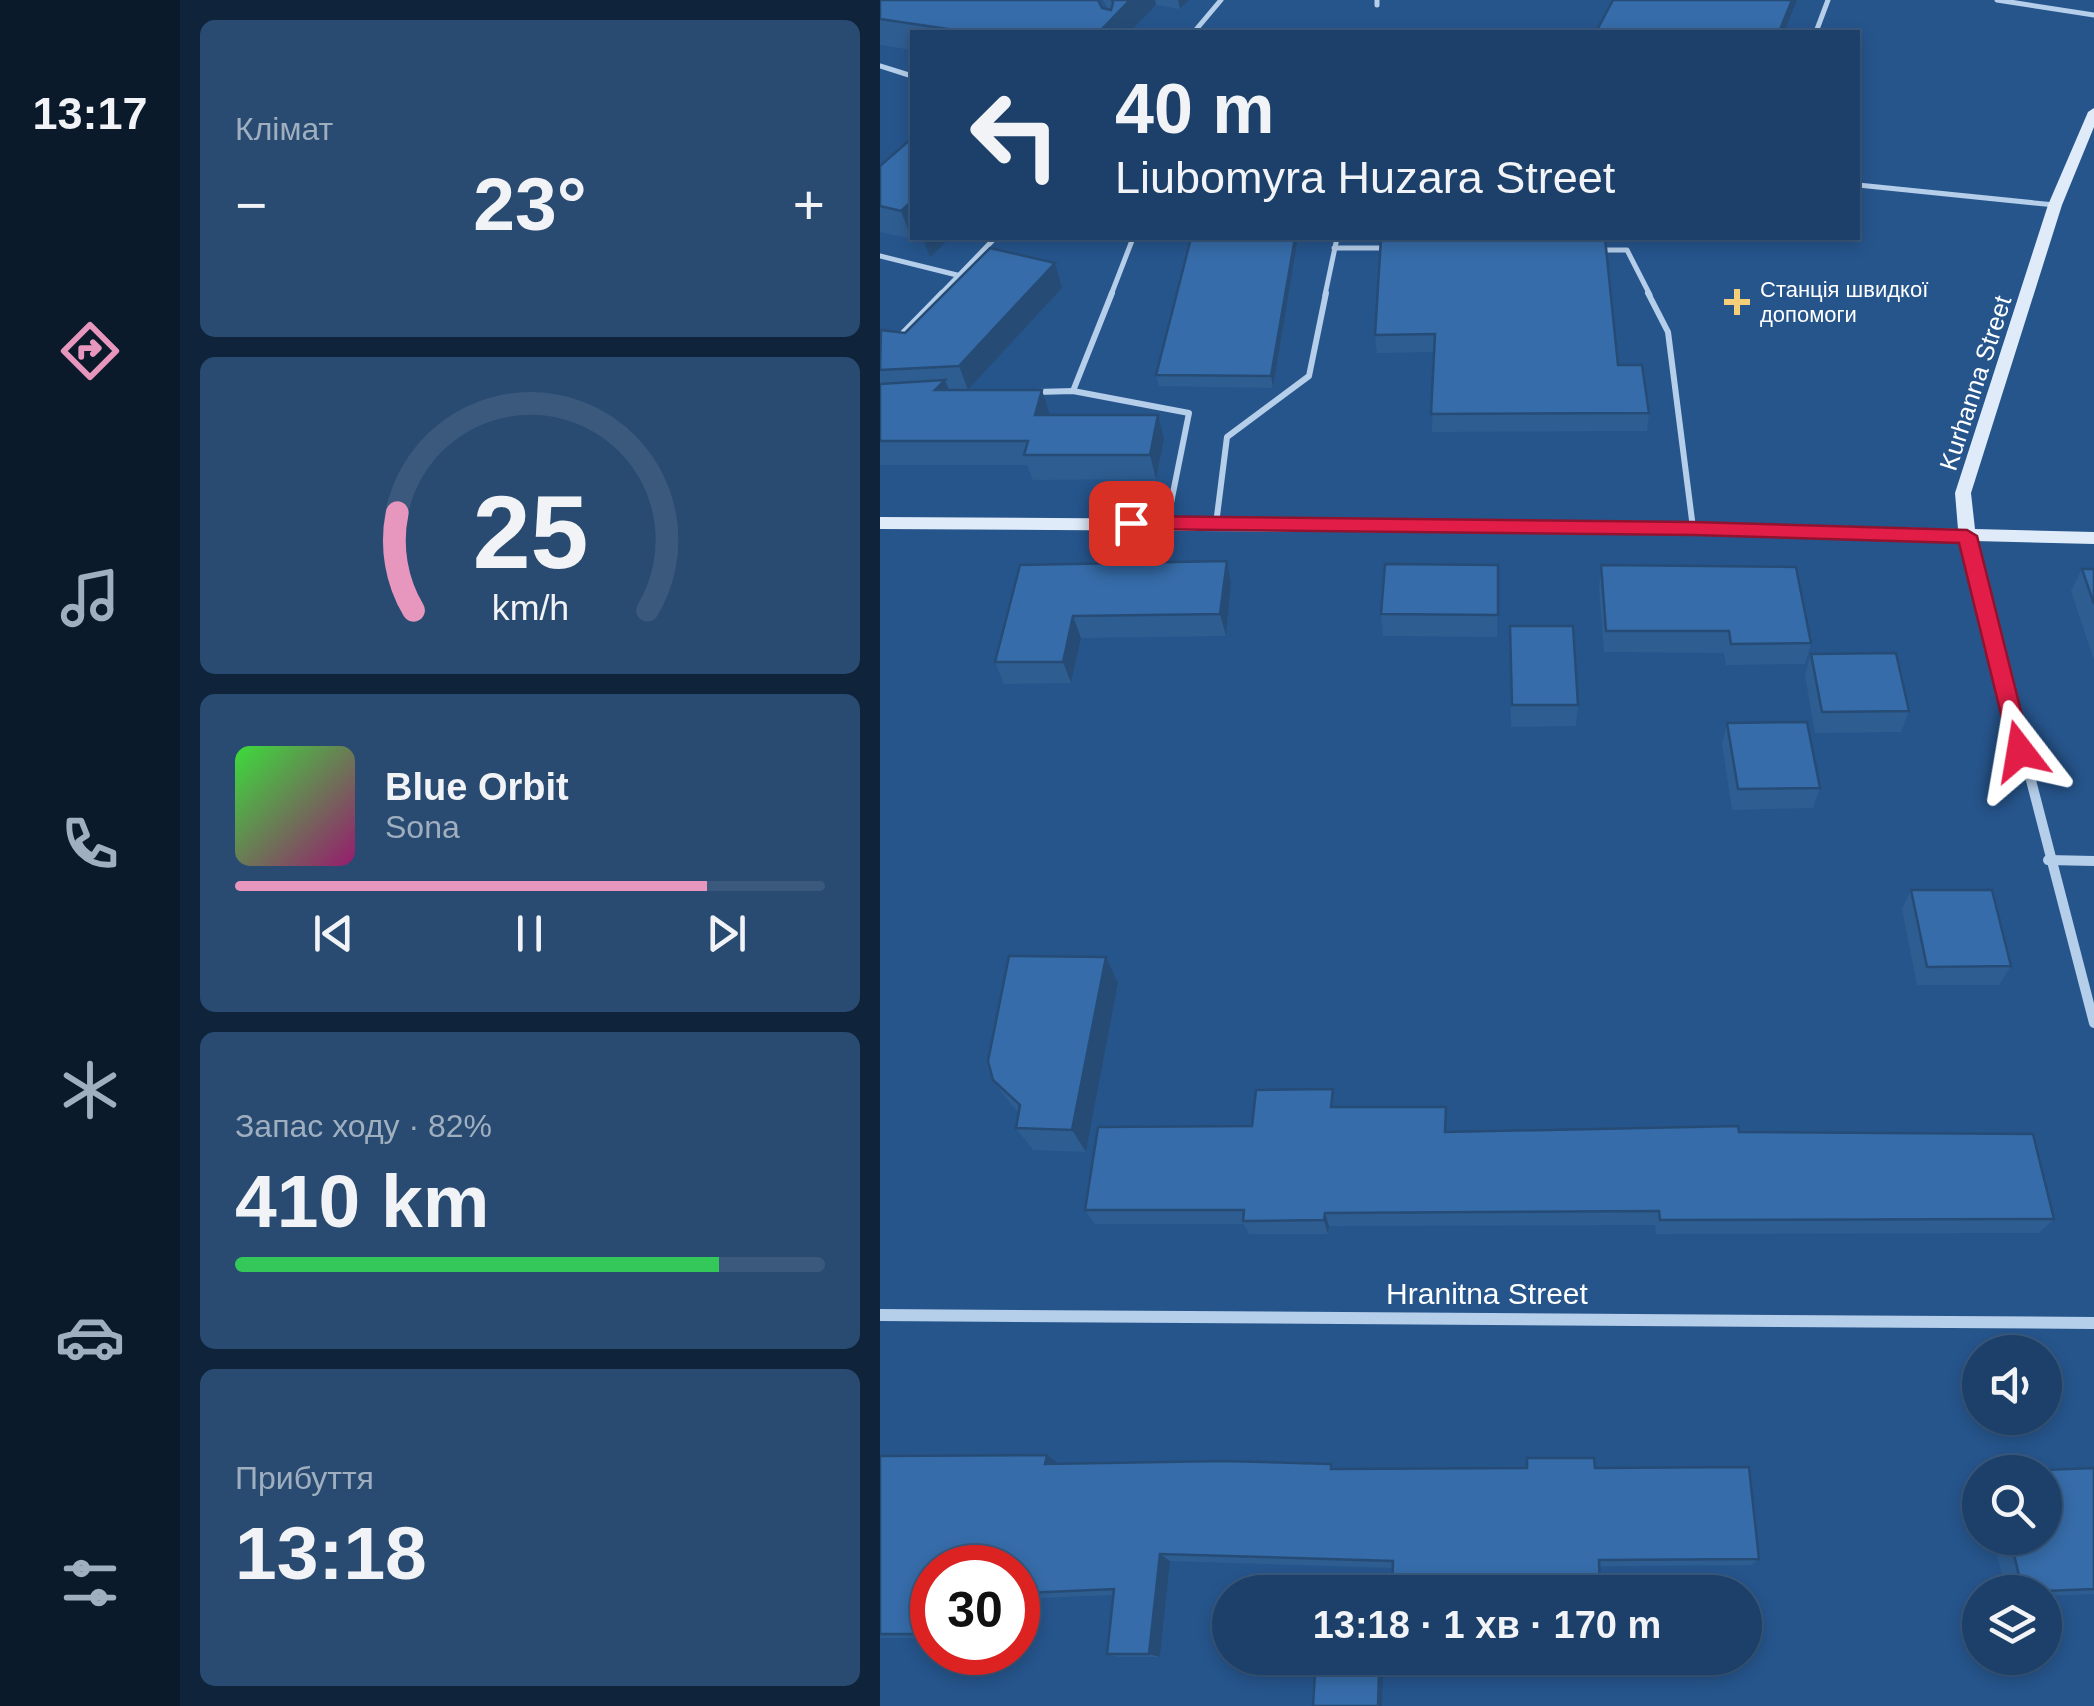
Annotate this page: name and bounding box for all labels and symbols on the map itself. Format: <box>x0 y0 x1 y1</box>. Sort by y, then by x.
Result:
place label: Станція швидкої допомоги <box>1760 277 1928 327</box>
marker: Станція швидкої допомоги <box>1724 289 1750 315</box>
street label: Kurhanna Street <box>1934 292 2016 474</box>
pin <box>1089 481 1174 566</box>
position arrow <box>1968 699 2072 803</box>
street label: Hranitna Street <box>1386 1277 1589 1310</box>
speed limit sign: 30 <box>910 1545 1040 1675</box>

